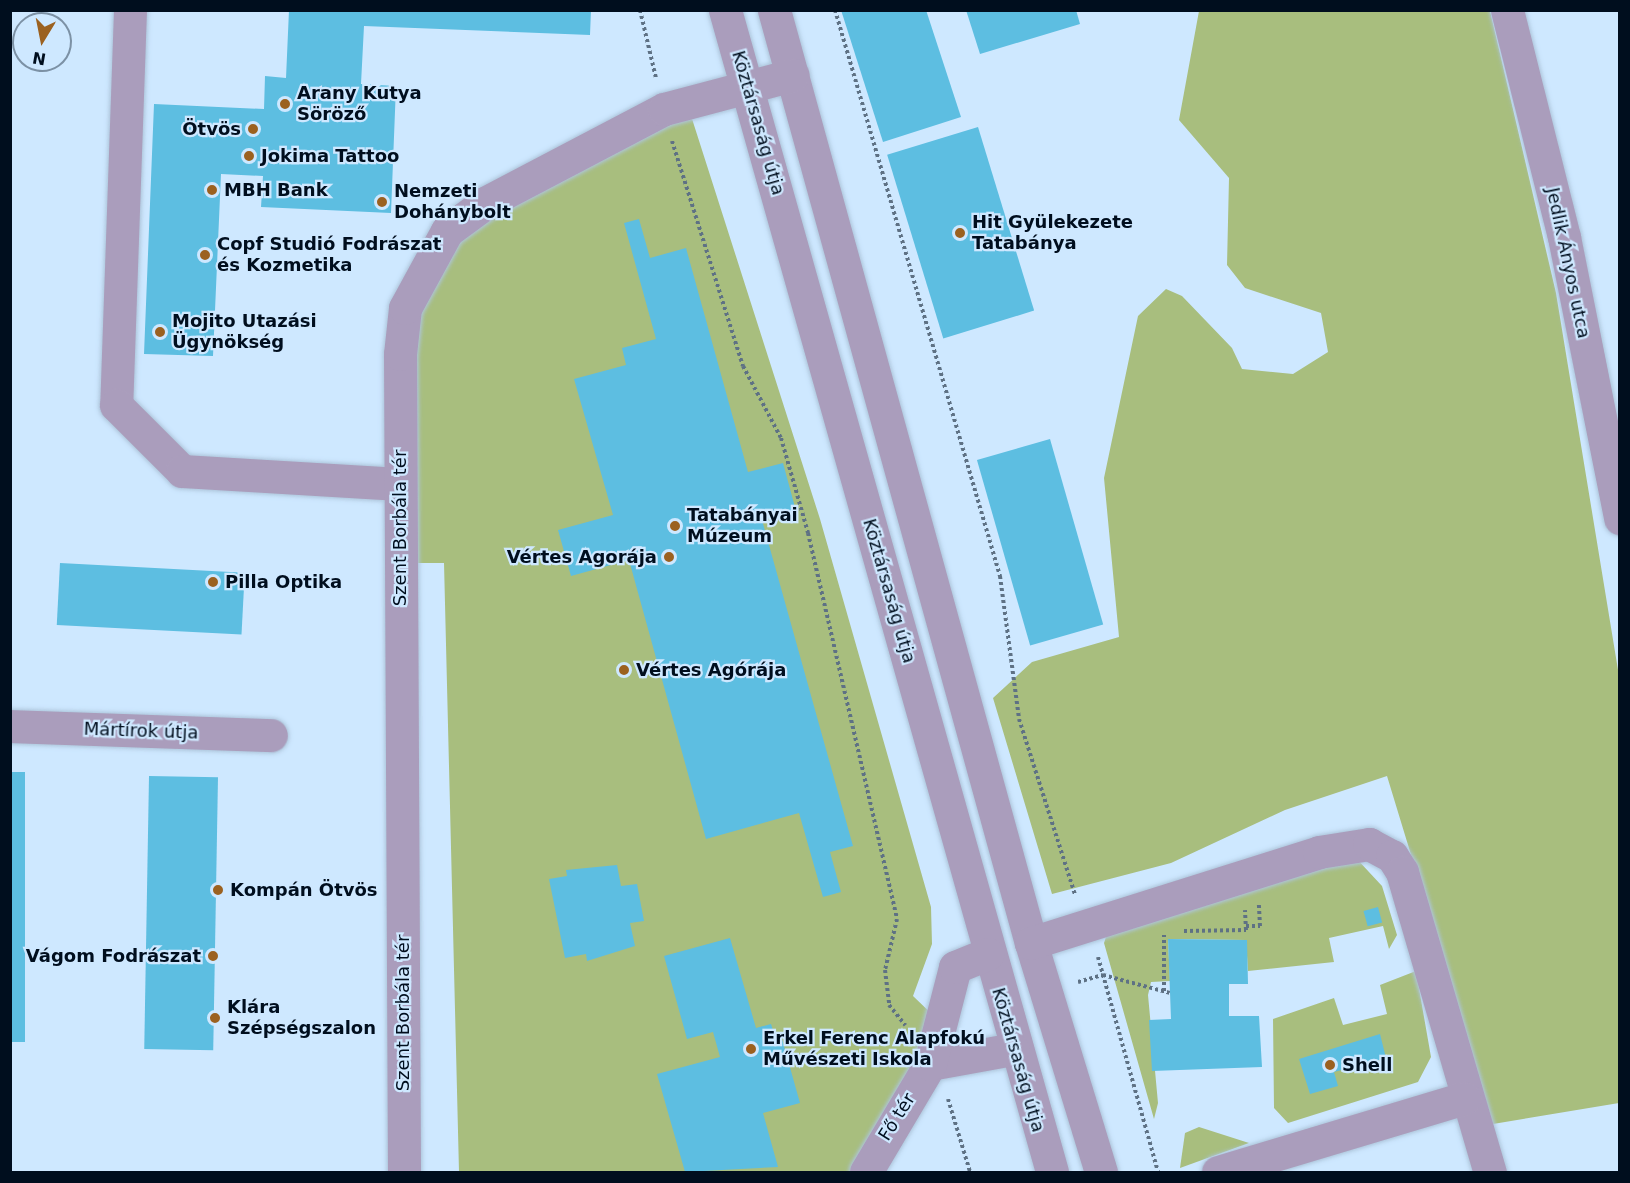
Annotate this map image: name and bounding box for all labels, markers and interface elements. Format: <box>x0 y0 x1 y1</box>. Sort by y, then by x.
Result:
north arrow <box>12 12 72 72</box>
text: N <box>31 48 47 69</box>
street label: Köztársaság útja <box>727 48 789 198</box>
place label: Arany Kutya Söröző <box>297 83 422 125</box>
marker: Arany Kutya Söröző <box>278 97 292 111</box>
place label: Ötvös <box>182 118 241 140</box>
marker: Ötvös <box>246 122 260 136</box>
place label: Jokima Tattoo <box>261 145 399 167</box>
marker: Jokima Tattoo <box>242 149 256 163</box>
place label: MBH Bank <box>224 179 328 201</box>
place label: Nemzeti Dohánybolt <box>394 181 511 224</box>
marker: MBH Bank <box>205 183 219 197</box>
street label: Jedlik Ányos utca <box>1541 186 1595 340</box>
marker: Nemzeti Dohánybolt <box>375 195 389 209</box>
place label: Hit Gyülekezete Tatabánya <box>972 212 1133 254</box>
marker: Hit Gyülekezete Tatabánya <box>953 226 967 240</box>
place label: Copf Studió Fodrászat és Kozmetika <box>217 234 441 276</box>
marker: Copf Studió Fodrászat és Kozmetika <box>198 248 212 262</box>
place label: Mojito Utazási Ügynökség <box>172 311 317 354</box>
marker: Mojito Utazási Ügynökség <box>153 325 167 339</box>
street label: Szent Borbála tér <box>389 450 411 606</box>
place label: Tatabányai Múzeum <box>687 505 798 548</box>
street label: Köztársaság útja <box>858 516 920 666</box>
marker: Tatabányai Múzeum <box>668 519 682 533</box>
place label: Vértes Agorája <box>507 546 657 568</box>
marker: Vértes Agorája <box>662 550 676 564</box>
place label: Pilla Optika <box>225 571 342 593</box>
marker: Pilla Optika <box>206 575 220 589</box>
place label: Vértes Agórája <box>636 659 786 681</box>
marker: Vértes Agórája <box>617 663 631 677</box>
street label: Mártírok útja <box>83 718 199 744</box>
place label: Kompán Ötvös <box>230 879 378 901</box>
marker: Kompán Ötvös <box>211 883 225 897</box>
street label: Szent Borbála tér <box>392 935 414 1091</box>
place label: Vágom Fodrászat <box>26 945 201 967</box>
marker: Vágom Fodrászat <box>206 949 220 963</box>
street label: Köztársaság útja <box>987 985 1049 1135</box>
place label: Klára Szépségszalon <box>227 997 376 1040</box>
marker: Klára Szépségszalon <box>208 1011 222 1025</box>
place label: Erkel Ferenc Alapfokú Művészeti Iskola <box>763 1028 985 1070</box>
marker: Erkel Ferenc Alapfokú Művészeti Iskola <box>744 1042 758 1056</box>
place label: Shell <box>1342 1054 1392 1076</box>
marker: Shell <box>1323 1058 1337 1072</box>
street label: Fő tér <box>874 1089 920 1145</box>

